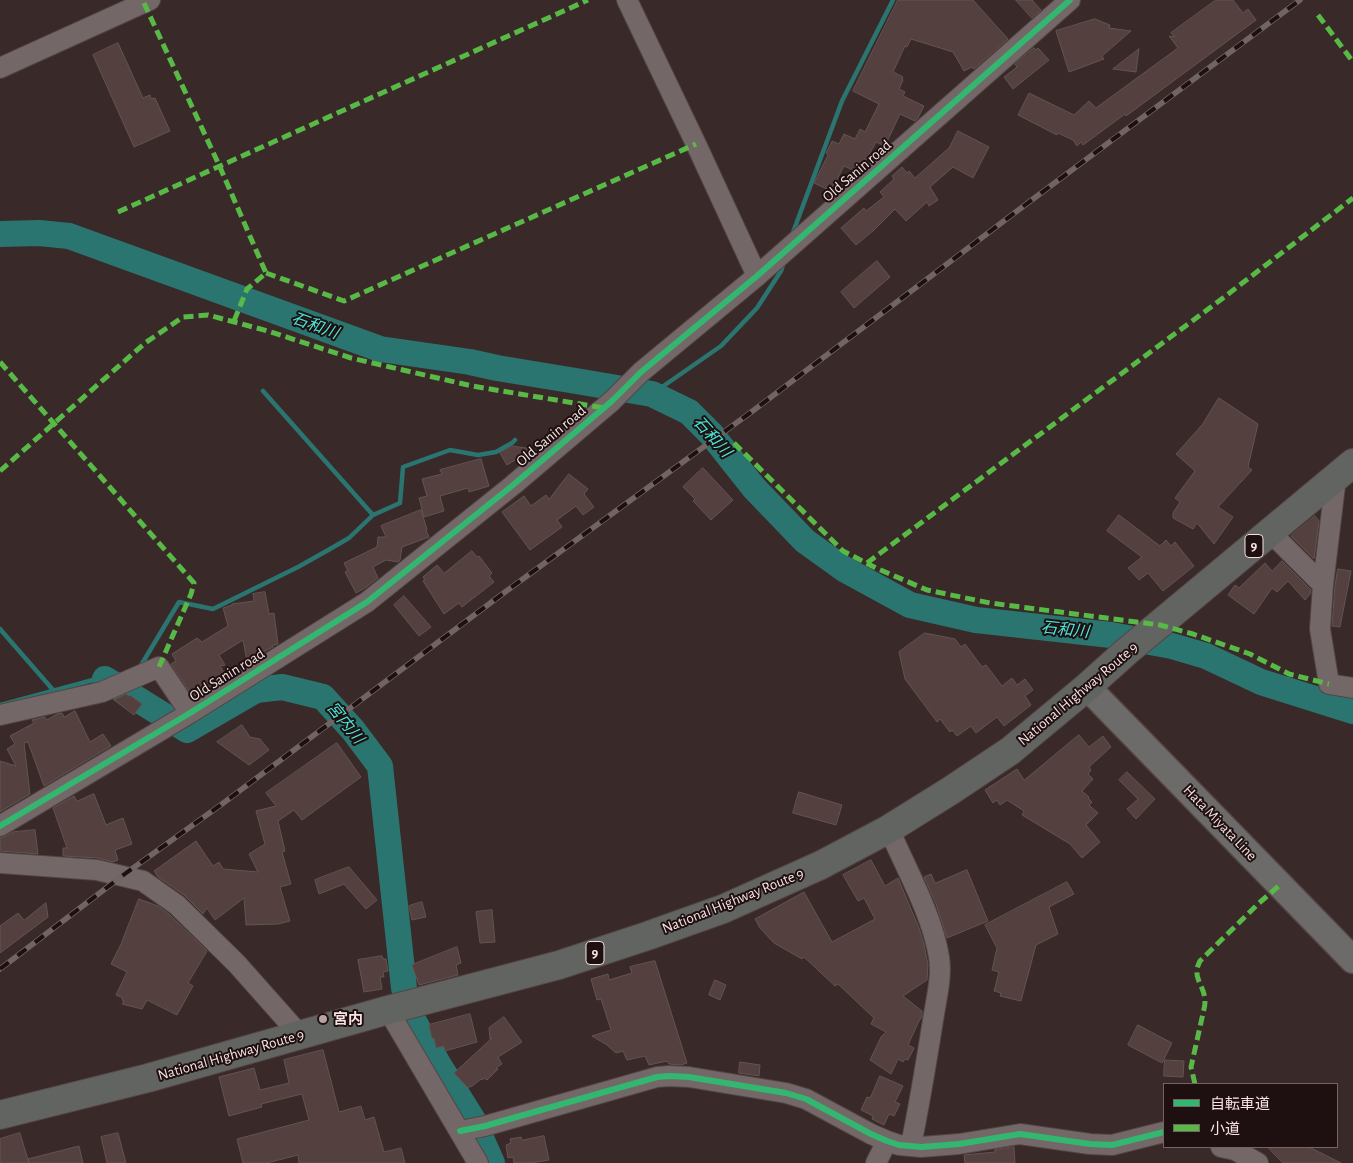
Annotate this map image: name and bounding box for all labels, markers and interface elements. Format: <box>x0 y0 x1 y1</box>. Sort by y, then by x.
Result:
street label: Old Sanin road <box>819 136 895 206</box>
water label: 石和川 <box>289 309 341 343</box>
street label: Old Sanin road <box>512 402 590 470</box>
water label: 石和川 <box>689 413 735 461</box>
road number: 9 <box>1245 534 1263 558</box>
water label: 石和川 <box>1040 618 1090 642</box>
street label: National Highway Route 9 <box>1014 638 1142 750</box>
street label: Old Sanin road <box>186 645 268 705</box>
water label: 宮内川 <box>322 698 368 748</box>
street label: Hata Miyata Line <box>1179 781 1261 865</box>
street label: National Highway Route 9 <box>659 864 807 938</box>
road number: 9 <box>586 941 604 964</box>
place label: 宮内 <box>333 1010 363 1028</box>
marker: 宮内 <box>317 1013 329 1025</box>
street label: National Highway Route 9 <box>156 1025 306 1085</box>
legend <box>1163 1083 1338 1148</box>
text: 自転車道 <box>1210 1097 1270 1112</box>
text: 小道 <box>1210 1122 1240 1137</box>

